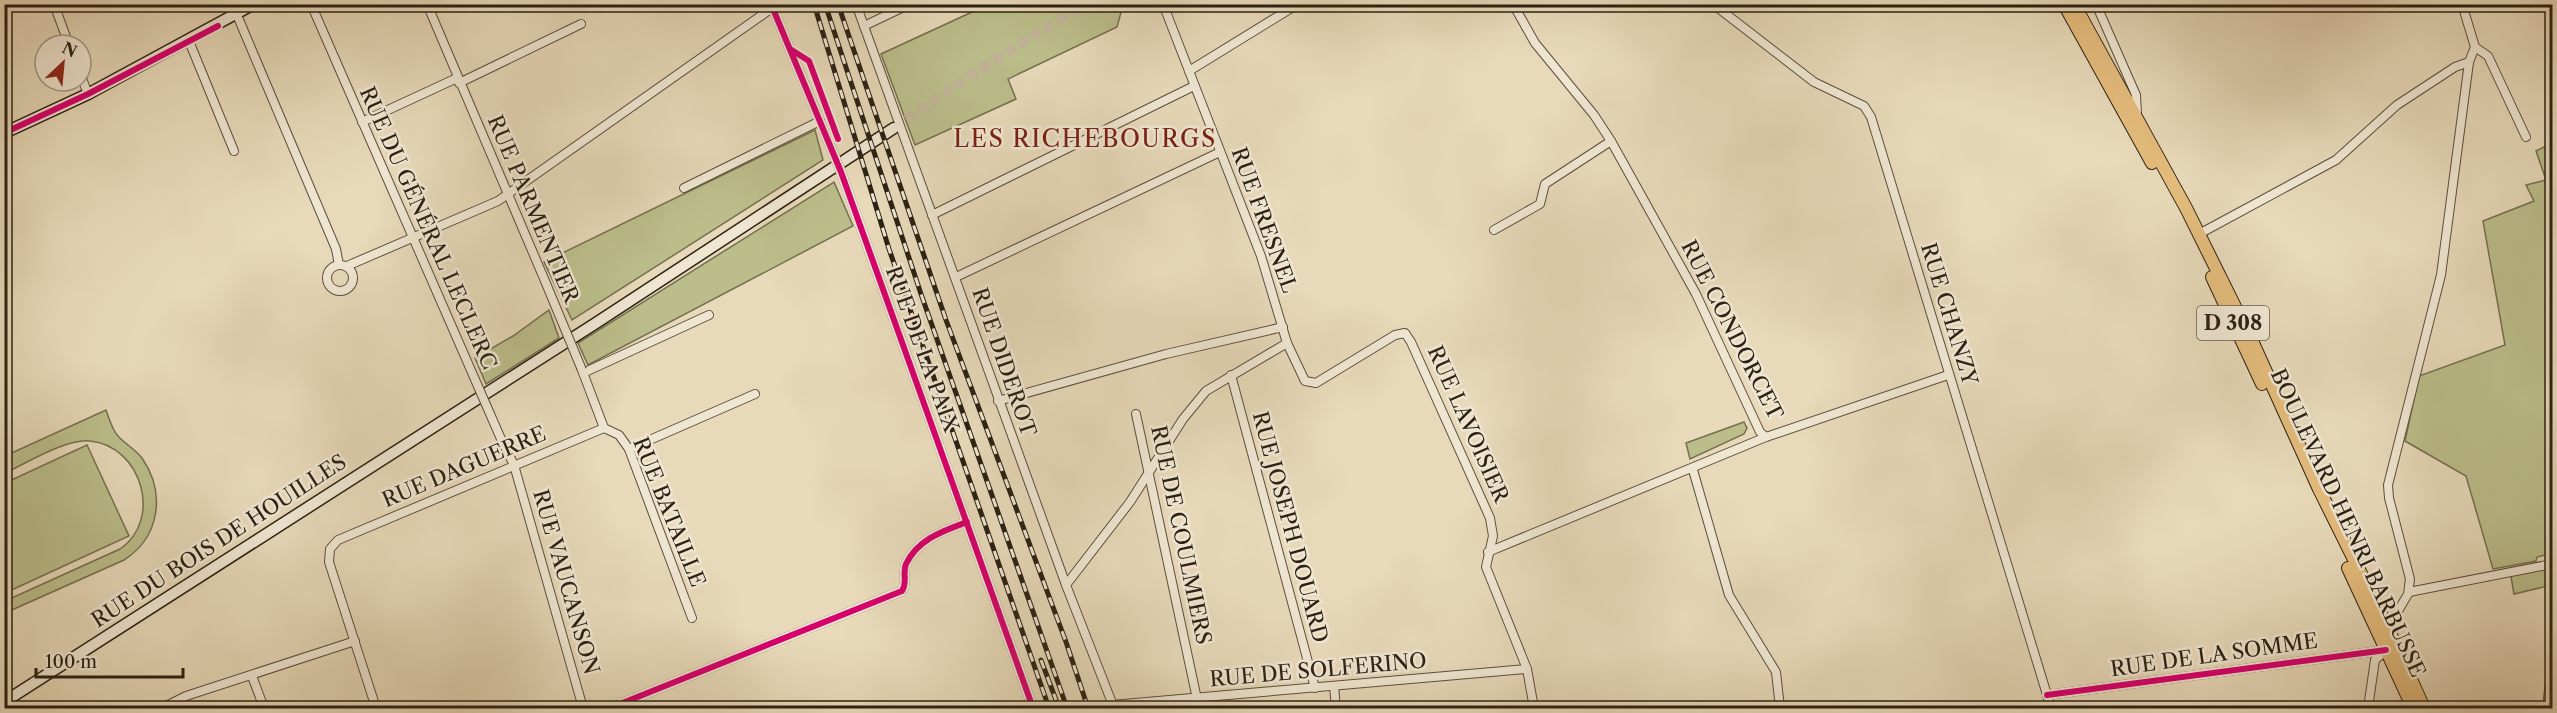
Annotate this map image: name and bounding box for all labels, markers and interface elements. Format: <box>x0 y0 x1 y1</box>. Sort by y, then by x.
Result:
north arrow <box>33 33 93 93</box>
text: N <box>59 37 80 62</box>
street label: RUE DU GÉNÉRAL LECLERC <box>355 82 502 373</box>
street label: RUE PARMENTIER <box>483 111 585 308</box>
district label: LES RICHEBOURGS <box>953 124 1217 153</box>
street label: RUE FRESNEL <box>1227 144 1302 296</box>
street label: RUE CONDORCET <box>1676 236 1789 424</box>
street label: RUE CHANZY <box>1916 240 1983 389</box>
street label: RUE DE LA PAIX <box>881 262 964 436</box>
street label: RUE DIDEROT <box>967 284 1042 440</box>
road number: D 308 <box>2197 306 2269 340</box>
street label: RUE LAVOISIER <box>1423 342 1515 508</box>
street label: BOULEVARD HENRI BARBUSSE <box>2266 365 2431 681</box>
street label: RUE JOSEPH DOUARD <box>1248 408 1333 645</box>
street label: RUE DAGUERRE <box>378 421 549 512</box>
street label: RUE DE COULMIERS <box>1146 423 1217 647</box>
street label: RUE BATAILLE <box>628 433 711 590</box>
street label: RUE DU BOIS DE HOUILLES <box>87 449 351 632</box>
street label: RUE VAUCANSON <box>528 487 605 677</box>
street label: RUE DE LA SOMME <box>2109 628 2319 681</box>
scale bar <box>36 641 183 679</box>
street label: RUE DE SOLFERINO <box>1208 648 1428 691</box>
text: 100 m <box>45 651 97 673</box>

